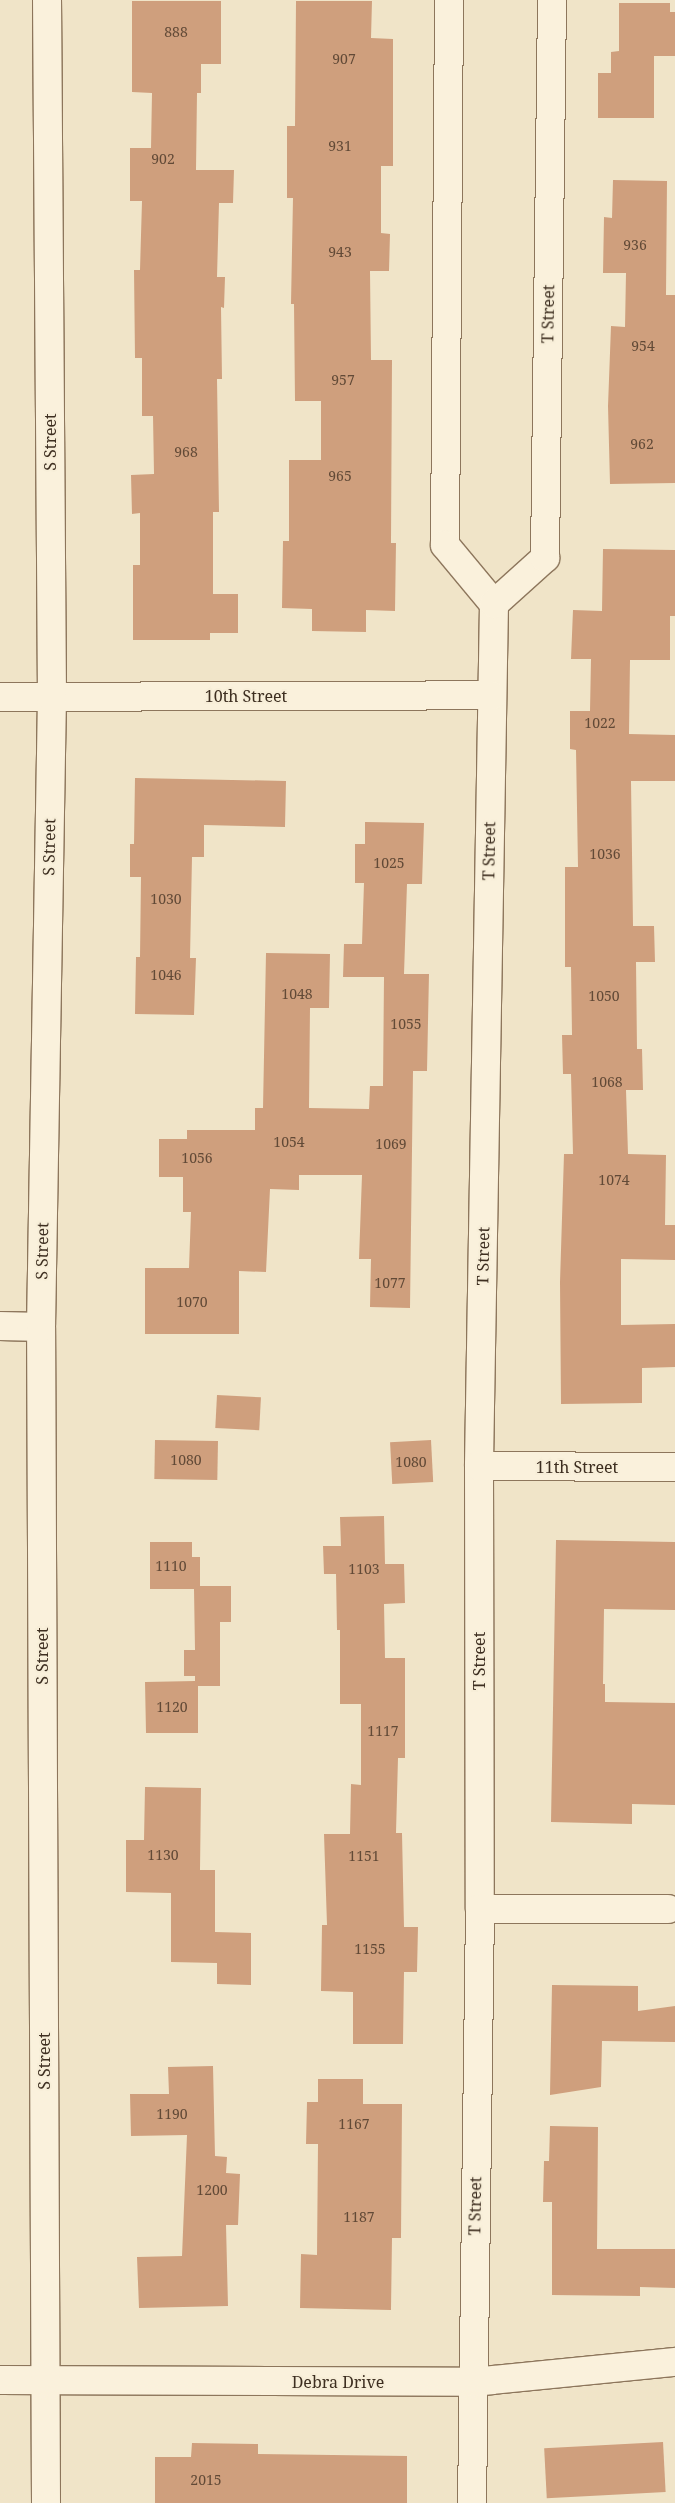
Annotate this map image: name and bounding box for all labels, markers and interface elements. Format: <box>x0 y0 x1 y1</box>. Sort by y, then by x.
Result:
house number: 888 <box>164 24 188 40</box>
house number: 907 <box>332 51 356 67</box>
house number: 931 <box>328 138 352 154</box>
house number: 902 <box>151 151 175 167</box>
house number: 936 <box>623 237 647 253</box>
house number: 943 <box>328 244 352 260</box>
street label: T Street <box>538 285 558 343</box>
house number: 954 <box>631 338 655 354</box>
house number: 957 <box>331 372 355 388</box>
street label: S Street <box>40 413 60 471</box>
house number: 962 <box>630 436 654 452</box>
house number: 968 <box>174 444 198 460</box>
house number: 965 <box>328 468 352 484</box>
street label: 10th Street <box>205 686 287 706</box>
house number: 1022 <box>584 715 616 731</box>
street label: S Street <box>39 818 59 876</box>
street label: T Street <box>479 822 499 880</box>
house number: 1036 <box>589 846 621 862</box>
house number: 1025 <box>373 855 405 871</box>
house number: 1030 <box>150 891 182 907</box>
house number: 1046 <box>150 967 182 983</box>
house number: 1048 <box>281 986 313 1002</box>
house number: 1050 <box>588 988 620 1004</box>
house number: 1055 <box>390 1016 422 1032</box>
house number: 1068 <box>591 1074 623 1090</box>
house number: 1054 <box>273 1134 305 1150</box>
house number: 1069 <box>375 1136 407 1152</box>
house number: 1056 <box>181 1150 213 1166</box>
house number: 1074 <box>598 1172 630 1188</box>
street label: S Street <box>32 1222 52 1280</box>
street label: T Street <box>473 1227 493 1285</box>
house number: 1077 <box>374 1275 406 1291</box>
house number: 1070 <box>176 1294 208 1310</box>
house number: 1080 <box>170 1452 202 1468</box>
house number: 1080 <box>395 1454 427 1470</box>
street label: 11th Street <box>536 1457 618 1477</box>
house number: 1110 <box>155 1558 187 1574</box>
house number: 1103 <box>348 1561 380 1577</box>
street label: S Street <box>32 1627 52 1685</box>
street label: T Street <box>469 1632 489 1690</box>
house number: 1120 <box>156 1699 188 1715</box>
house number: 1117 <box>367 1723 399 1739</box>
house number: 1130 <box>147 1847 179 1863</box>
house number: 1151 <box>348 1848 380 1864</box>
house number: 1155 <box>354 1941 386 1957</box>
street label: S Street <box>34 2032 54 2090</box>
house number: 1190 <box>156 2106 188 2122</box>
house number: 1167 <box>338 2116 370 2132</box>
street label: T Street <box>465 2177 485 2235</box>
house number: 1200 <box>196 2182 228 2198</box>
house number: 1187 <box>343 2209 375 2225</box>
street label: Debra Drive <box>292 2372 384 2392</box>
house number: 2015 <box>190 2472 222 2488</box>

